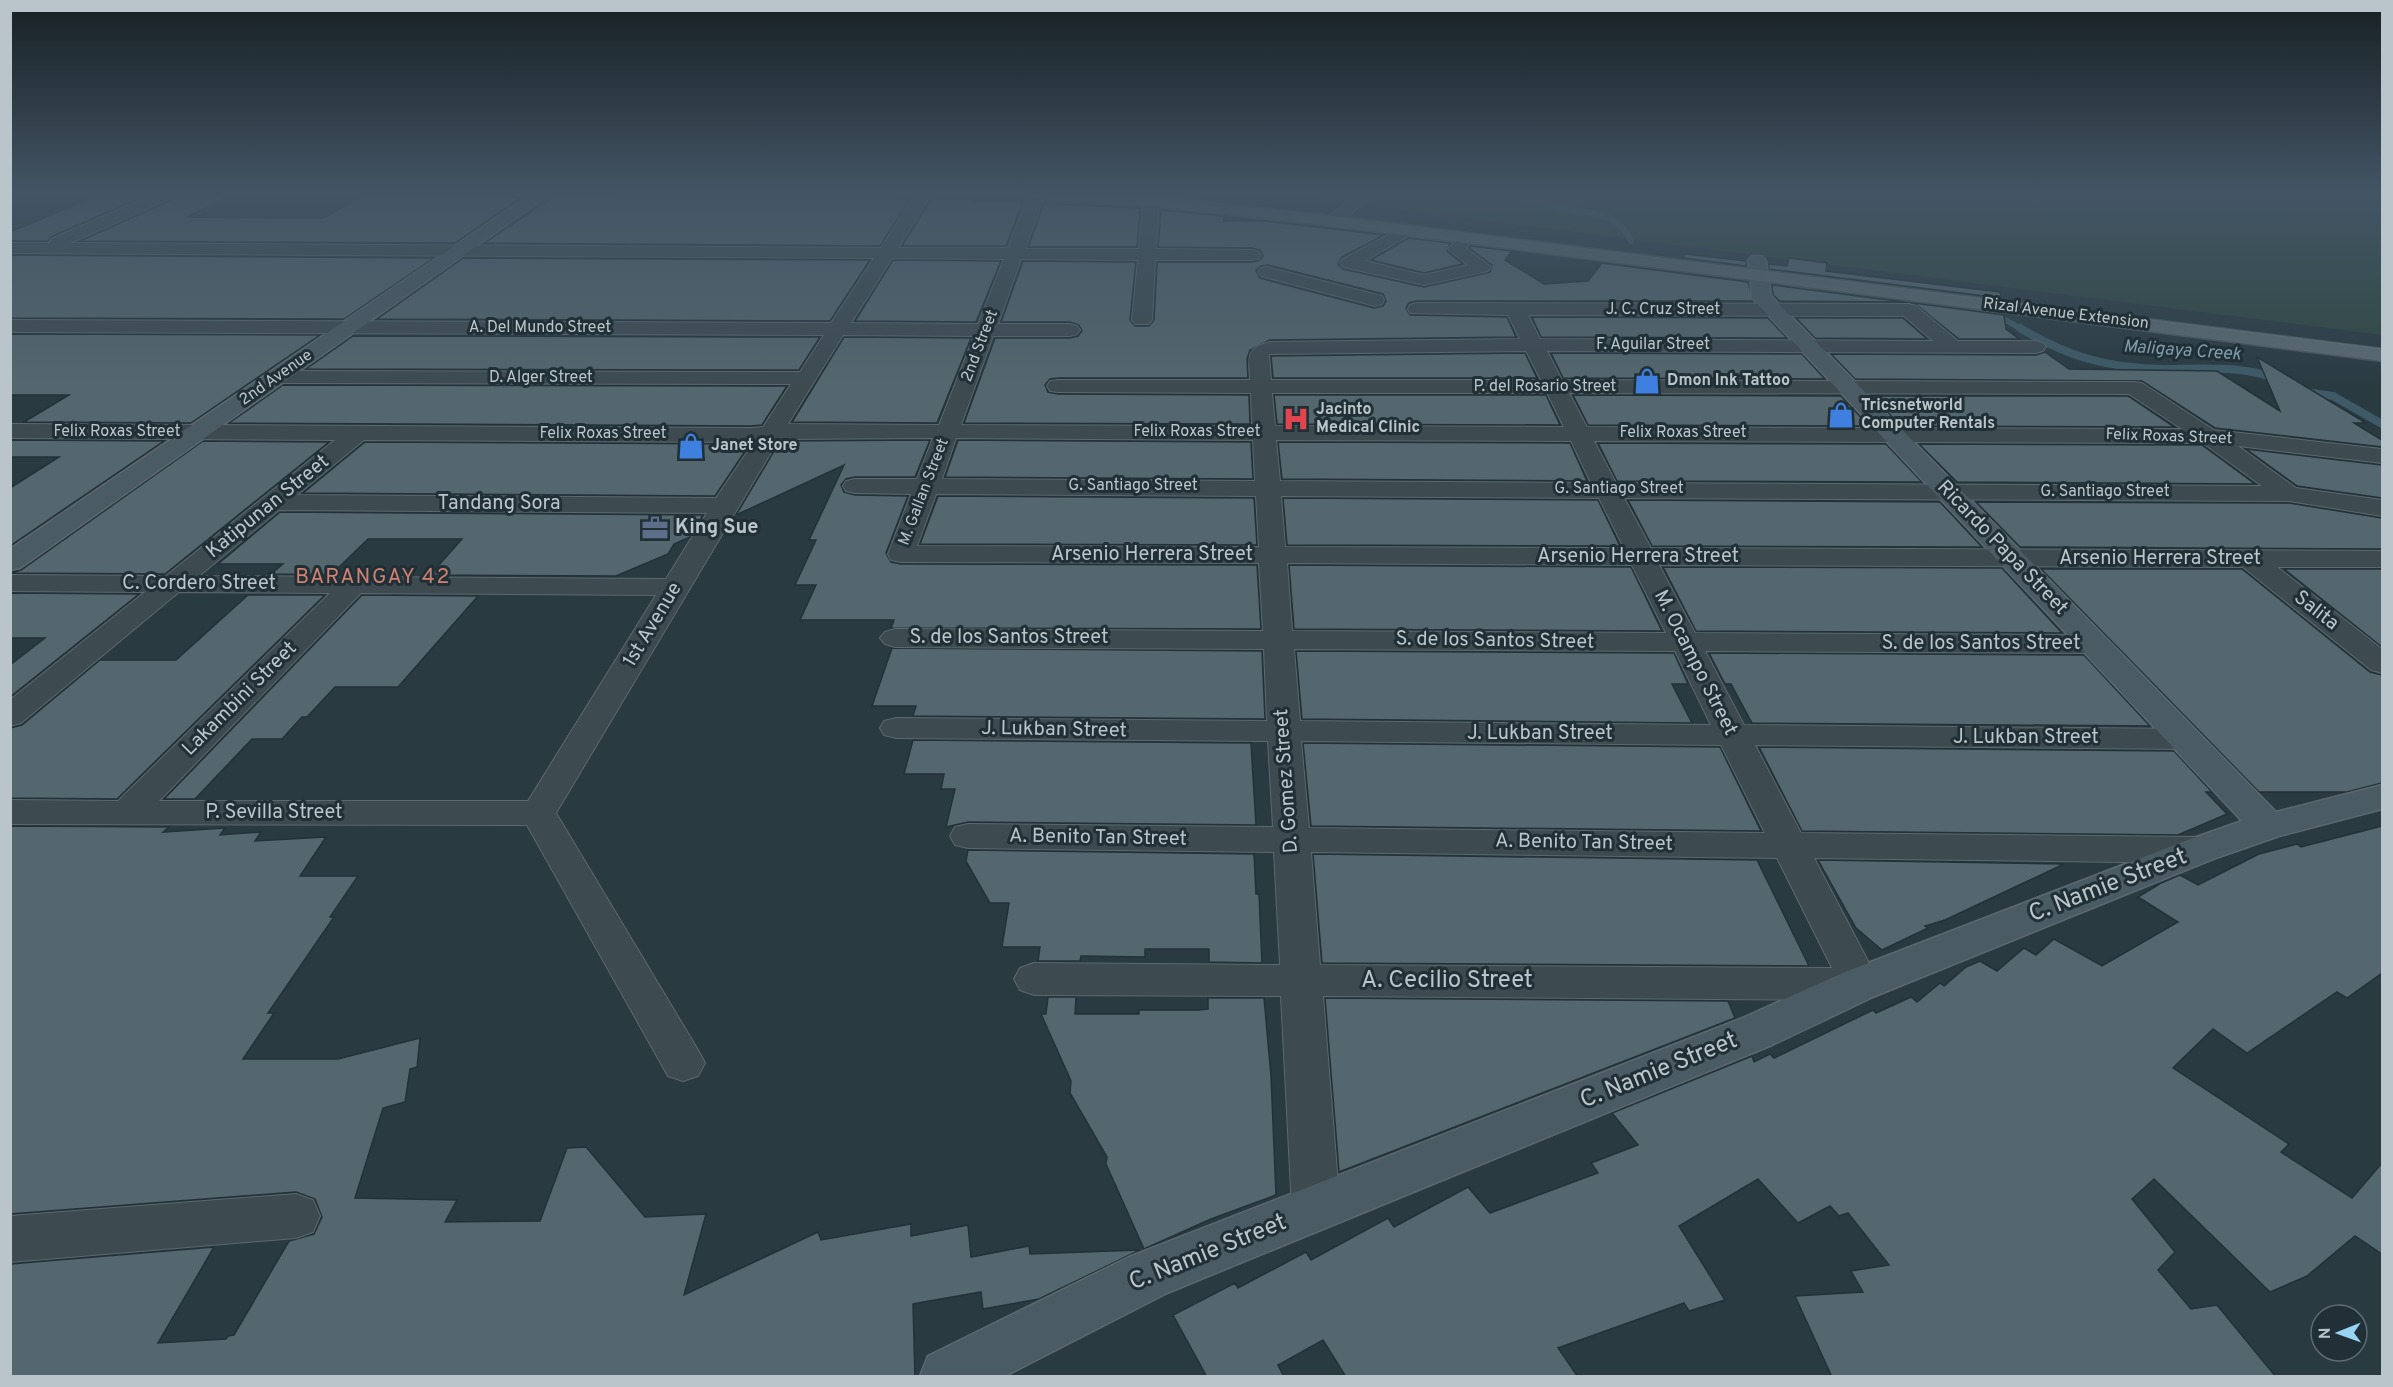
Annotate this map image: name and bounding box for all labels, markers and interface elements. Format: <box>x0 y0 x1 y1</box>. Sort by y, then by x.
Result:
street label: Rizal Avenue Extension <box>1982 294 2150 334</box>
street label: J. C. Cruz Street <box>1606 300 1720 320</box>
street label: 2nd Street <box>957 307 1003 385</box>
street label: A. Del Mundo Street <box>469 318 611 338</box>
street label: F. Aguilar Street <box>1596 335 1710 355</box>
water label: Maligaya Creek <box>2122 335 2243 367</box>
street label: 2nd Avenue <box>236 346 316 410</box>
shop icon: Dmon Ink Tattoo <box>1632 366 1662 396</box>
street label: D. Alger Street <box>489 368 593 388</box>
place label: Dmon Ink Tattoo <box>1667 371 1790 391</box>
street label: P. del Rosario Street <box>1474 377 1616 397</box>
place label: Tricsnetworld Computer Rentals <box>1861 396 1995 434</box>
place label: Jacinto Medical Clinic <box>1316 400 1420 438</box>
shop icon: Tricsnetworld Computer Rentals <box>1826 400 1856 430</box>
hospital icon: Jacinto Medical Clinic <box>1281 404 1311 434</box>
street label: Felix Roxas Street <box>53 422 181 442</box>
street label: Felix Roxas Street <box>1133 422 1261 442</box>
street label: Felix Roxas Street <box>1619 423 1747 443</box>
street label: Felix Roxas Street <box>539 424 667 444</box>
street label: Felix Roxas Street <box>2105 425 2233 449</box>
shop icon: Janet Store <box>676 431 706 461</box>
street label: M. Gallan Street <box>894 435 954 549</box>
place label: Janet Store <box>711 436 798 456</box>
street label: Katipunan Street <box>201 449 335 565</box>
street label: Ricardo Papa Street <box>1931 475 2073 621</box>
street label: G. Santiago Street <box>1068 476 1198 496</box>
street label: G. Santiago Street <box>1554 479 1684 499</box>
street label: G. Santiago Street <box>2040 482 2170 502</box>
street label: Tandang Sora <box>438 491 560 517</box>
office icon: King Sue <box>640 513 670 543</box>
place label: King Sue <box>675 515 758 541</box>
street label: Arsenio Herrera Street <box>1051 542 1253 568</box>
street label: Arsenio Herrera Street <box>1537 544 1739 570</box>
street label: Arsenio Herrera Street <box>2059 546 2261 572</box>
district label: BARANGAY 42 <box>295 564 451 591</box>
street label: C. Cordero Street <box>122 571 276 597</box>
street label: 1st Avenue <box>618 578 688 672</box>
street label: Salita <box>2288 585 2344 637</box>
street label: M. Ocampo Street <box>1647 586 1743 740</box>
street label: S. de los Santos Street <box>910 625 1108 651</box>
street label: S. de los Santos Street <box>1395 626 1595 656</box>
street label: S. de los Santos Street <box>1882 631 2080 657</box>
street label: Lakambini Street <box>177 636 303 762</box>
street label: D. Gomez Street <box>1269 708 1305 854</box>
street label: J. Lukban Street <box>981 716 1127 744</box>
street label: J. Lukban Street <box>1467 721 1613 747</box>
street label: J. Lukban Street <box>1953 725 2099 751</box>
street label: P. Sevilla Street <box>205 800 343 826</box>
street label: A. Benito Tan Street <box>1009 823 1187 853</box>
street label: A. Benito Tan Street <box>1495 828 1673 858</box>
street label: C. Namie Street <box>2025 842 2191 930</box>
street label: A. Cecilio Street <box>1361 966 1533 996</box>
street label: C. Namie Street <box>1576 1026 1742 1116</box>
street label: C. Namie Street <box>1125 1208 1291 1298</box>
north arrow <box>2309 1303 2369 1363</box>
text: N <box>2316 1327 2336 1339</box>

